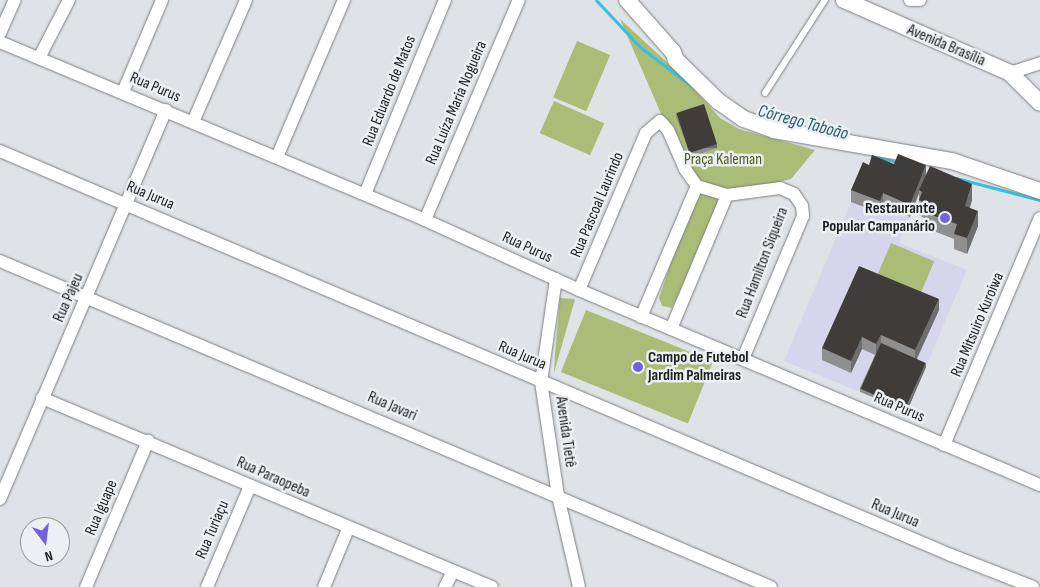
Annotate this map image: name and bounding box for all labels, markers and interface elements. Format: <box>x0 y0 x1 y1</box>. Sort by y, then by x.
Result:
street label: Avenida Brasília <box>904 21 988 71</box>
street label: Rua Eduardo de Matos <box>359 33 421 149</box>
street label: Rua Luíza Maria Nogueira <box>422 38 492 168</box>
street label: Rua Purus <box>127 69 183 107</box>
water label: Córrego Taboão <box>756 101 850 145</box>
street label: Rua Pascoal Laurindo <box>567 150 629 260</box>
park label: Praça Kaleman <box>684 150 762 170</box>
street label: Rua Jurua <box>123 177 177 215</box>
place label: Restaurante Popular Campanário <box>822 199 935 237</box>
street label: Rua Hamilton Siqueira <box>733 205 793 321</box>
marker: Restaurante Popular Campanário <box>939 212 951 224</box>
street label: Rua Purus <box>499 228 555 268</box>
street label: Rua Mitsuiro Kuroiwa <box>947 270 1009 380</box>
street label: Rua Pajeu <box>50 271 88 325</box>
street label: Rua Jurua <box>495 337 549 375</box>
place label: Campo de Futebol Jardim Palmeiras <box>648 348 749 386</box>
marker: Campo de Futebol Jardim Palmeiras <box>632 361 644 373</box>
street label: Rua Javari <box>364 388 420 426</box>
street label: Rua Purus <box>871 389 927 427</box>
street label: Avenida Tietê <box>551 395 579 469</box>
street label: Rua Paraopeba <box>233 453 313 503</box>
street label: Rua Iguape <box>82 477 122 539</box>
street label: Rua Jurua <box>868 495 922 533</box>
street label: Rua Turiaçu <box>192 498 234 562</box>
north arrow <box>20 517 70 567</box>
text: N <box>43 547 55 565</box>

